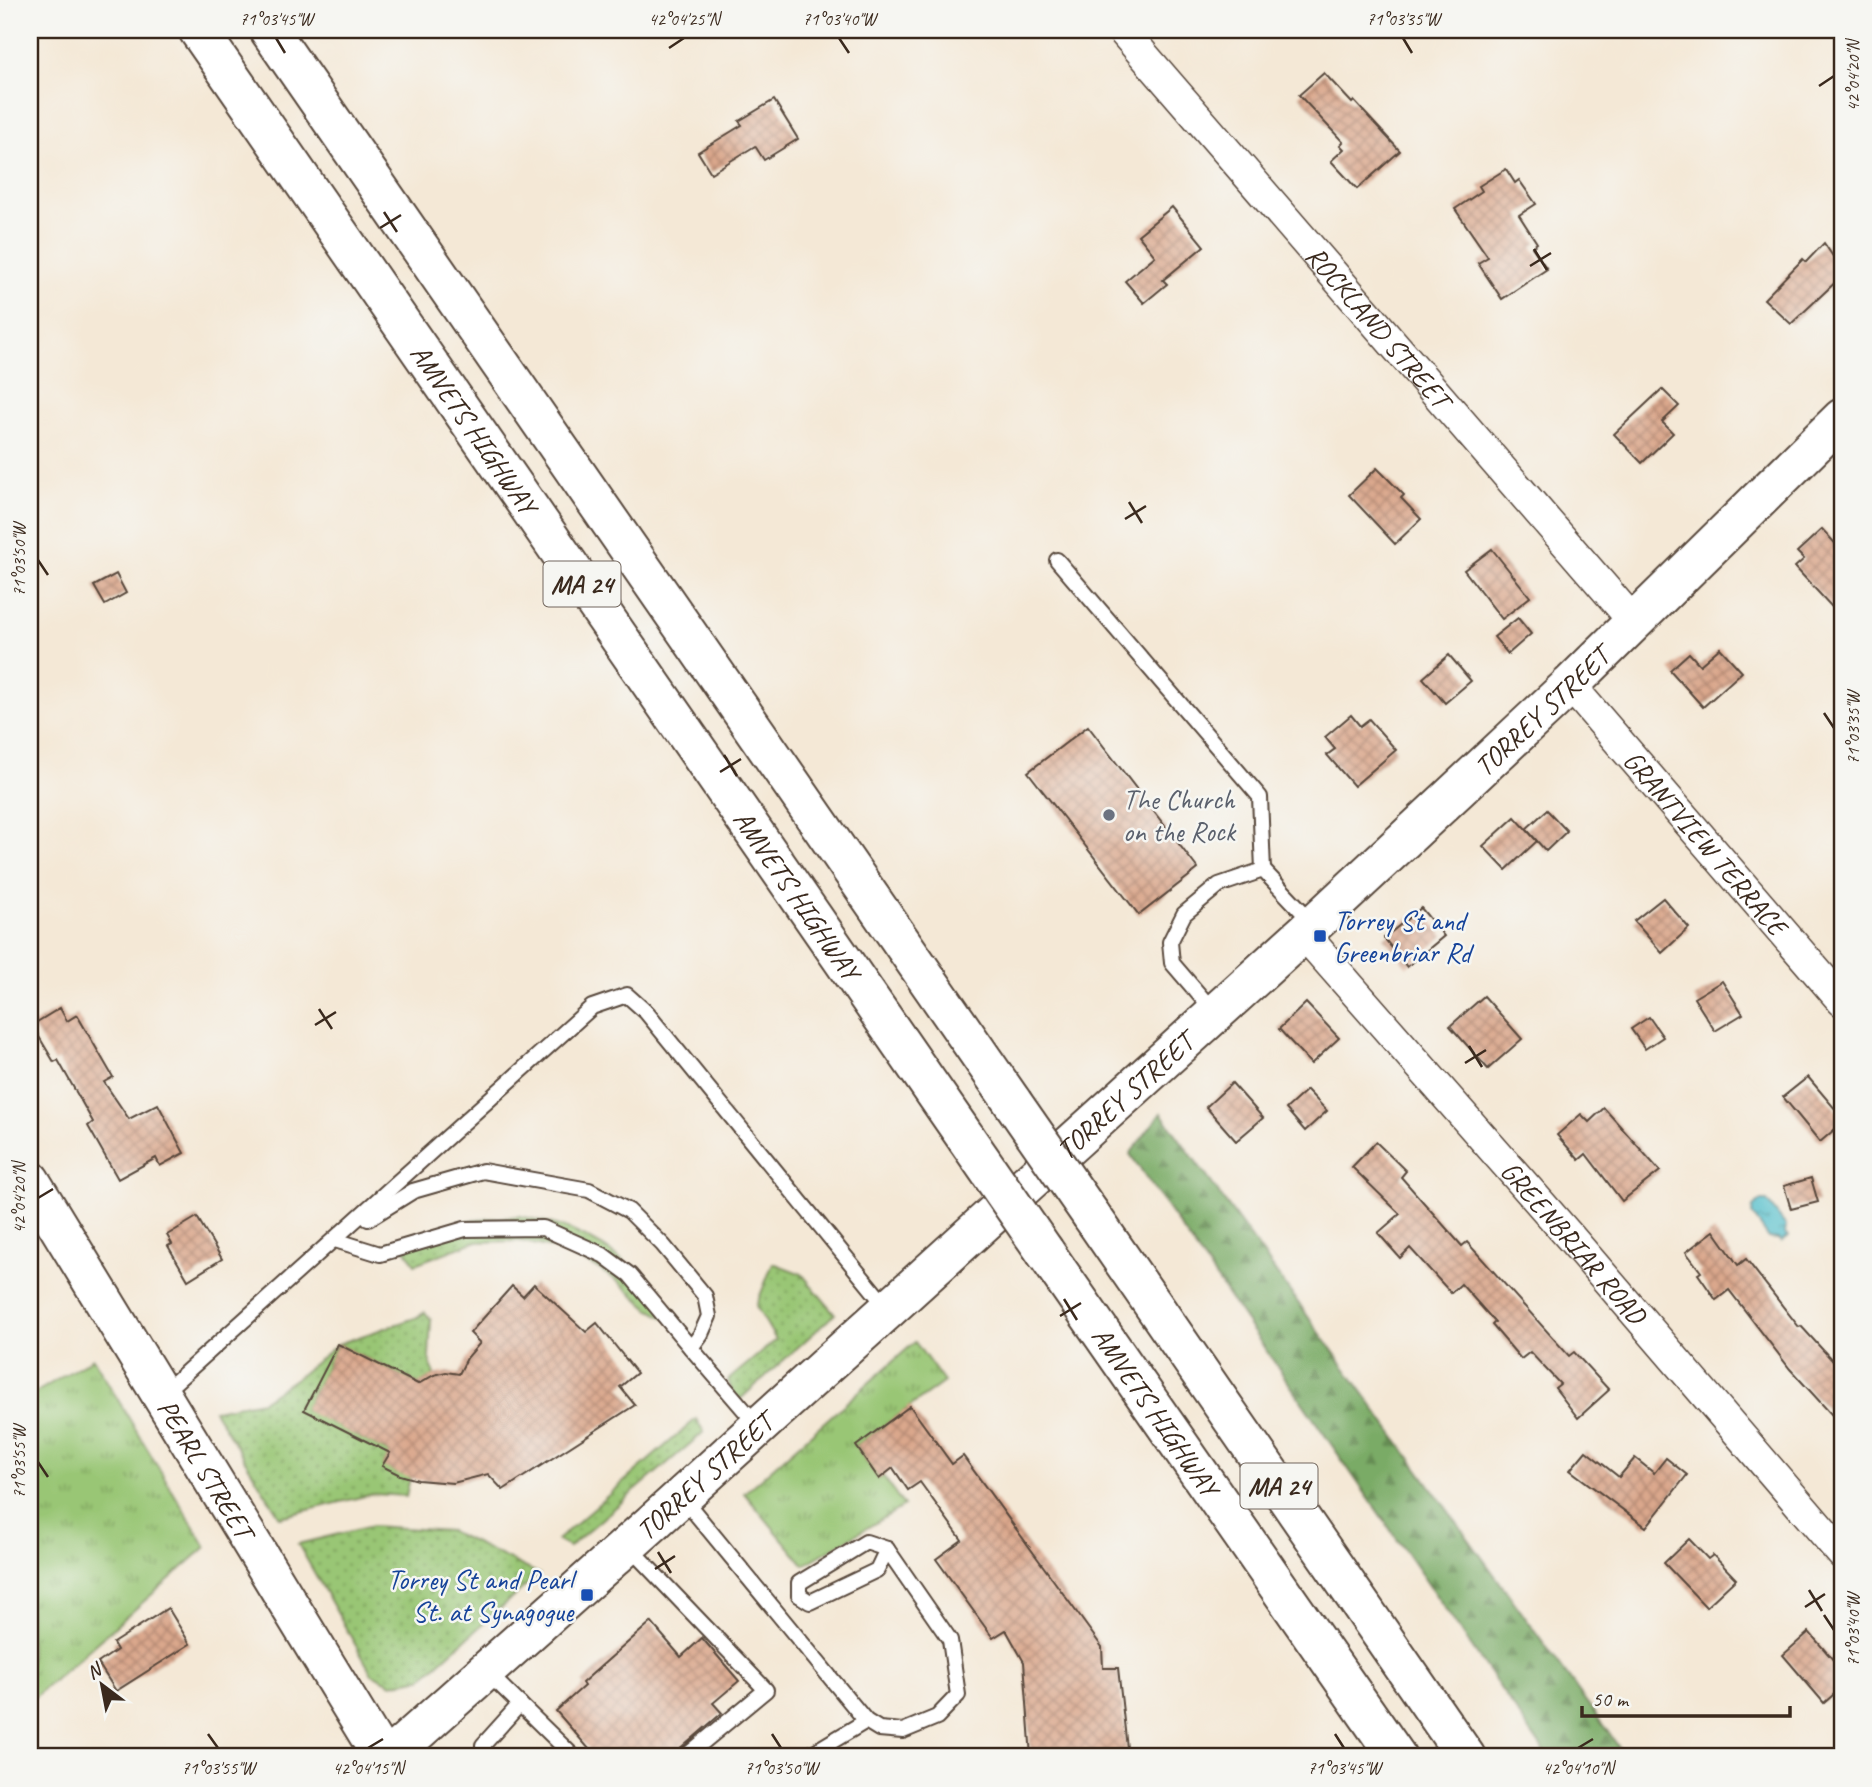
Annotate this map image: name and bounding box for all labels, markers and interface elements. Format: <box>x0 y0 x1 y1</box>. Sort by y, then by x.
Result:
text: 71°03'45"W <box>239 8 316 30</box>
text: 42°04'25"N <box>649 8 723 30</box>
text: 71°03'40"W <box>802 8 879 30</box>
text: 71°03'35"W <box>1366 8 1443 30</box>
text: 42°04'20"N <box>1842 37 1864 111</box>
street label: ROCKLAND STREET <box>1299 238 1462 419</box>
street label: AMVETS HIGHWAY <box>403 337 548 523</box>
text: 71°03'50"W <box>8 520 30 597</box>
road number: MA 24 <box>544 562 620 606</box>
street label: TORREY STREET <box>1467 634 1621 783</box>
text: 71°03'35"W <box>1842 688 1864 765</box>
street label: GRANTVIEW TERRACE <box>1616 743 1797 945</box>
place label: The Church on the Rock <box>1123 782 1237 849</box>
street label: AMVETS HIGHWAY <box>726 803 871 989</box>
marker: The Church on the Rock <box>1101 807 1117 823</box>
place label: Torrey St and Greenbriar Rd <box>1334 903 1475 970</box>
marker: Torrey St and Greenbriar Rd <box>1312 928 1328 944</box>
street label: TORREY STREET <box>1049 1020 1205 1166</box>
street label: GREENBRIAR ROAD <box>1493 1153 1655 1332</box>
text: 42°04'20"N <box>8 1159 30 1233</box>
street label: AMVETS HIGHWAY <box>1085 1320 1229 1506</box>
street label: PEARL STREET <box>150 1392 265 1550</box>
street label: TORREY STREET <box>628 1401 785 1547</box>
text: 71°03'55"W <box>8 1422 30 1499</box>
road number: MA 24 <box>1240 1464 1318 1508</box>
place label: Torrey St and Pearl St. at Synagogue <box>388 1562 578 1629</box>
marker: Torrey St and Pearl St. at Synagogue <box>579 1587 595 1603</box>
text: 71°03'40"W <box>1842 1590 1864 1667</box>
north arrow <box>66 1650 136 1720</box>
text: N <box>82 1656 108 1685</box>
scale bar <box>1582 1675 1790 1719</box>
text: 50 m <box>1592 1686 1630 1712</box>
text: 71°03'55"W <box>181 1757 258 1779</box>
text: 42°04'15"N <box>333 1757 407 1779</box>
text: 71°03'50"W <box>744 1757 821 1779</box>
text: 71°03'45"W <box>1307 1757 1384 1779</box>
text: 42°04'10"N <box>1543 1757 1617 1779</box>

